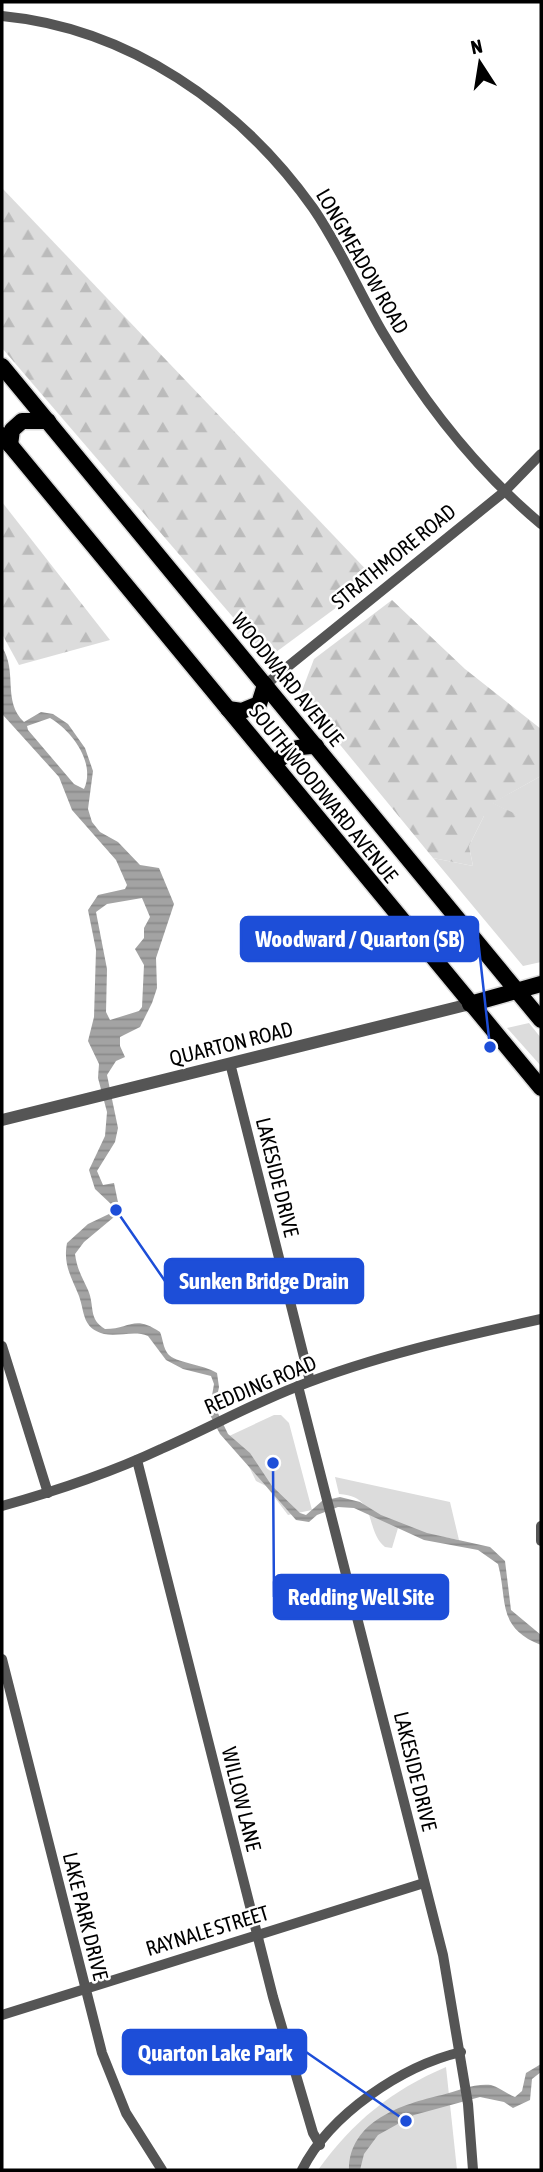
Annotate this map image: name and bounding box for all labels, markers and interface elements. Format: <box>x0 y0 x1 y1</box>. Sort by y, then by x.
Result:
north arrow <box>445 28 515 98</box>
text: N <box>469 34 484 58</box>
street label: LONGMEADOW ROAD <box>312 184 414 338</box>
street label: STRATHMORE ROAD <box>326 499 460 613</box>
street label: WOODWARD AVENUE <box>227 608 349 750</box>
street label: SOUTH WOODWARD AVENUE <box>245 699 403 887</box>
callout: Woodward / Quarton (SB) <box>241 917 478 961</box>
text: Woodward / Quarton (SB) <box>254 926 465 952</box>
street label: QUARTON ROAD <box>167 1016 295 1070</box>
street label: LAKESIDE DRIVE <box>252 1115 304 1239</box>
callout: Sunken Bridge Drain <box>165 1259 363 1303</box>
text: Sunken Bridge Drain <box>179 1268 349 1294</box>
street label: REDDING ROAD <box>200 1350 320 1418</box>
callout: Redding Well Site <box>274 1575 448 1619</box>
text: Redding Well Site <box>288 1584 434 1610</box>
street label: LAKESIDE DRIVE <box>390 1709 442 1833</box>
street label: WILLOW LANE <box>217 1745 267 1854</box>
street label: LAKE PARK DRIVE <box>59 1850 113 1982</box>
street label: RAYNALE STREET <box>143 1900 271 1960</box>
callout: Quarton Lake Park <box>123 2030 306 2074</box>
text: Quarton Lake Park <box>138 2040 293 2066</box>

